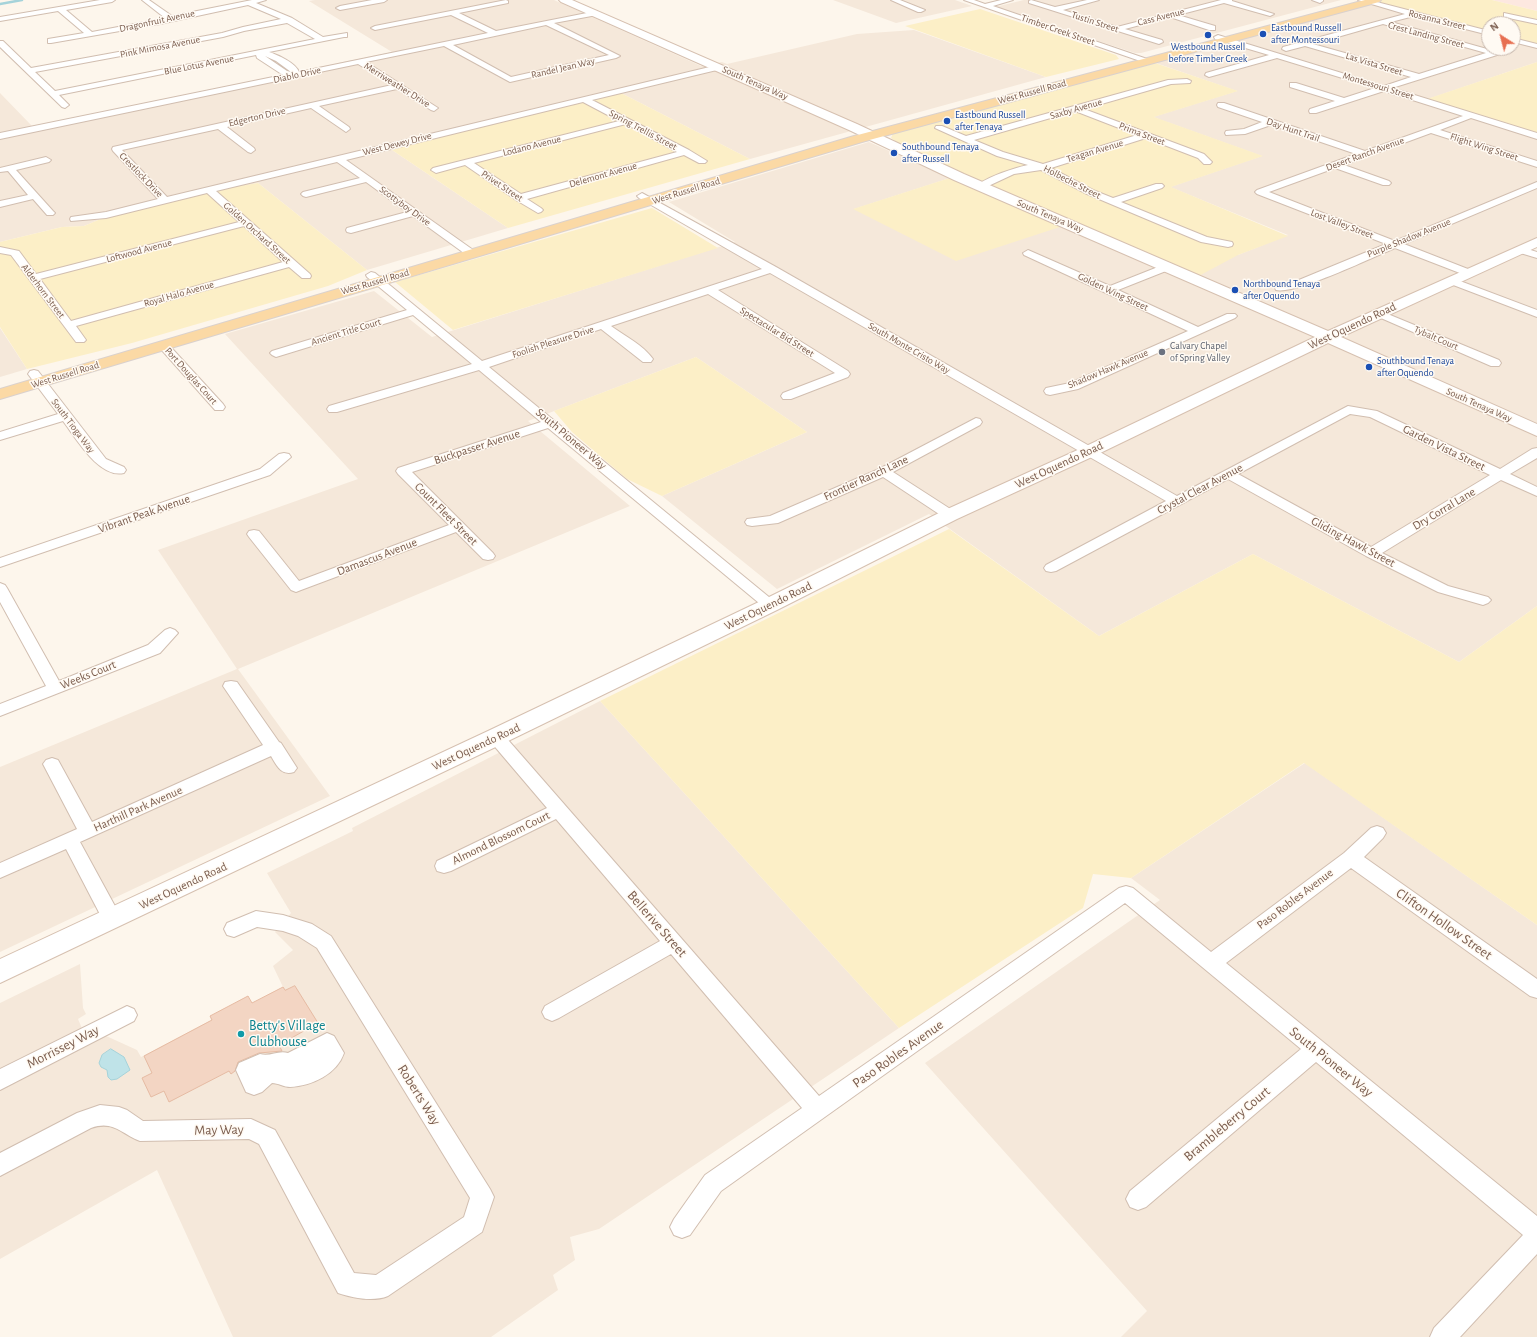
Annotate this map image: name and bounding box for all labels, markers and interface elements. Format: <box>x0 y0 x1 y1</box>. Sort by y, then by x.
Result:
street label: Cass Avenue <box>1136 5 1186 29</box>
street label: Dragonfruit Avenue <box>118 7 196 35</box>
street label: Rosanna Street <box>1407 7 1467 33</box>
street label: Tustin Street <box>1070 9 1120 35</box>
street label: Timber Creek Street <box>1020 12 1096 48</box>
north arrow <box>1481 16 1521 56</box>
street label: Crest Landing Street <box>1387 19 1465 51</box>
text: N <box>1488 20 1501 33</box>
place label: Eastbound Russell after Montessouri <box>1271 22 1342 46</box>
marker: Eastbound Russell after Montessouri <box>1258 29 1268 39</box>
marker: Westbound Russell before Timber Creek <box>1203 30 1213 40</box>
street label: Pink Mimosa Avenue <box>119 33 201 61</box>
place label: Westbound Russell before Timber Creek <box>1169 41 1247 64</box>
street label: Las Vista Street <box>1344 50 1404 78</box>
street label: Blue Lotus Avenue <box>163 52 235 78</box>
street label: Randel Jean Way <box>530 55 596 81</box>
street label: Merriweather Drive <box>362 60 432 110</box>
street label: South Tenaya Way <box>720 63 790 103</box>
street label: Diablo Drive <box>272 64 322 86</box>
street label: Montessouri Street <box>1341 70 1415 102</box>
street label: West Russell Road <box>996 77 1068 107</box>
street label: Saxby Avenue <box>1049 96 1103 122</box>
street label: Edgerton Drive <box>227 105 287 129</box>
street label: Spring Trellis Street <box>607 107 679 153</box>
place label: Eastbound Russell after Tenaya <box>955 109 1026 132</box>
street label: Day Hunt Trail <box>1265 115 1321 145</box>
marker: Eastbound Russell after Tenaya <box>942 116 952 126</box>
street label: Prima Street <box>1117 120 1167 148</box>
street label: West Dewey Drive <box>361 130 433 158</box>
street label: Flight Wing Street <box>1449 130 1519 164</box>
street label: Lodano Avenue <box>502 133 562 159</box>
street label: Desert Ranch Avenue <box>1324 134 1406 174</box>
street label: Teagan Avenue <box>1065 137 1125 165</box>
place label: Southbound Tenaya after Russell <box>902 141 979 164</box>
marker: Southbound Tenaya after Russell <box>889 148 899 158</box>
street label: Crestlock Drive <box>117 150 165 200</box>
street label: Delemont Avenue <box>568 160 638 190</box>
street label: Holbeche Street <box>1041 162 1103 202</box>
street label: Privet Street <box>479 168 525 204</box>
street label: West Russell Road <box>650 175 722 207</box>
street label: Scottyboy Drive <box>377 183 433 229</box>
street label: South Tenaya Way <box>1015 197 1085 235</box>
street label: Golden Orchard Street <box>221 200 293 266</box>
street label: Lost Valley Street <box>1309 207 1375 241</box>
street label: Purple Shadow Avenue <box>1365 216 1453 260</box>
street label: Loftwood Avenue <box>105 236 173 266</box>
street label: Alderhorn Street <box>19 261 67 321</box>
street label: West Russell Road <box>339 267 411 297</box>
street label: Golden Wing Street <box>1076 270 1150 314</box>
street label: Royal Halo Avenue <box>143 278 215 310</box>
place label: Northbound Tenaya after Oquendo <box>1243 278 1320 302</box>
marker: Northbound Tenaya after Oquendo <box>1230 285 1240 295</box>
street label: West Oquendo Road <box>1306 299 1398 353</box>
street label: Spectacular Bid Street <box>738 304 816 360</box>
street label: Ancient Title Court <box>310 316 382 348</box>
street label: South Monte Cristo Way <box>866 320 952 376</box>
street label: Foolish Pleasure Drive <box>511 323 595 361</box>
street label: Tybalt Court <box>1412 323 1460 353</box>
place label: Calvary Chapel of Spring Valley <box>1170 340 1230 364</box>
street label: Port Douglas Court <box>162 345 220 407</box>
street label: Shadow Hawk Avenue <box>1066 347 1150 391</box>
marker: Calvary Chapel of Spring Valley <box>1157 347 1167 357</box>
place label: Southbound Tenaya after Oquendo <box>1377 355 1454 378</box>
street label: West Russell Road <box>29 359 101 391</box>
marker: Southbound Tenaya after Oquendo <box>1364 362 1374 372</box>
street label: South Tenaya Way <box>1444 385 1514 425</box>
street label: South Tioga Way <box>49 396 97 456</box>
street label: South Pioneer Way <box>533 405 609 473</box>
street label: Garden Vista Street <box>1400 422 1488 474</box>
street label: Buckpasser Avenue <box>432 426 522 468</box>
street label: West Oquendo Road <box>1013 438 1105 492</box>
street label: Frontier Ranch Lane <box>821 452 911 504</box>
street label: Crystal Clear Avenue <box>1155 460 1245 518</box>
street label: Count Fleet Street <box>412 480 480 548</box>
street label: Dry Corral Lane <box>1410 485 1478 533</box>
street label: Vibrant Peak Avenue <box>96 492 192 536</box>
street label: Gliding Hawk Street <box>1308 514 1398 570</box>
street label: Damascus Avenue <box>335 535 419 579</box>
street label: West Oquendo Road <box>722 579 814 633</box>
street label: Weeks Court <box>58 657 118 693</box>
street label: West Oquendo Road <box>430 720 522 774</box>
street label: Harthill Park Avenue <box>91 783 185 835</box>
street label: Almond Blossom Court <box>450 808 552 868</box>
street label: West Oquendo Road <box>137 859 229 913</box>
street label: Paso Robles Avenue <box>1254 866 1336 932</box>
street label: Clifton Hollow Street <box>1393 885 1495 963</box>
street label: Bellerive Street <box>624 887 690 961</box>
street label: Paso Robles Avenue <box>849 1016 947 1092</box>
place label: Betty's Village Clubhouse <box>249 1018 325 1050</box>
street label: Morrissey Way <box>24 1022 102 1072</box>
street label: South Pioneer Way <box>1286 1023 1376 1101</box>
marker: Betty's Village Clubhouse <box>236 1029 246 1039</box>
street label: Roberts Way <box>394 1062 444 1128</box>
street label: Brambleberry Court <box>1180 1083 1274 1165</box>
street label: May Way <box>194 1121 244 1139</box>

